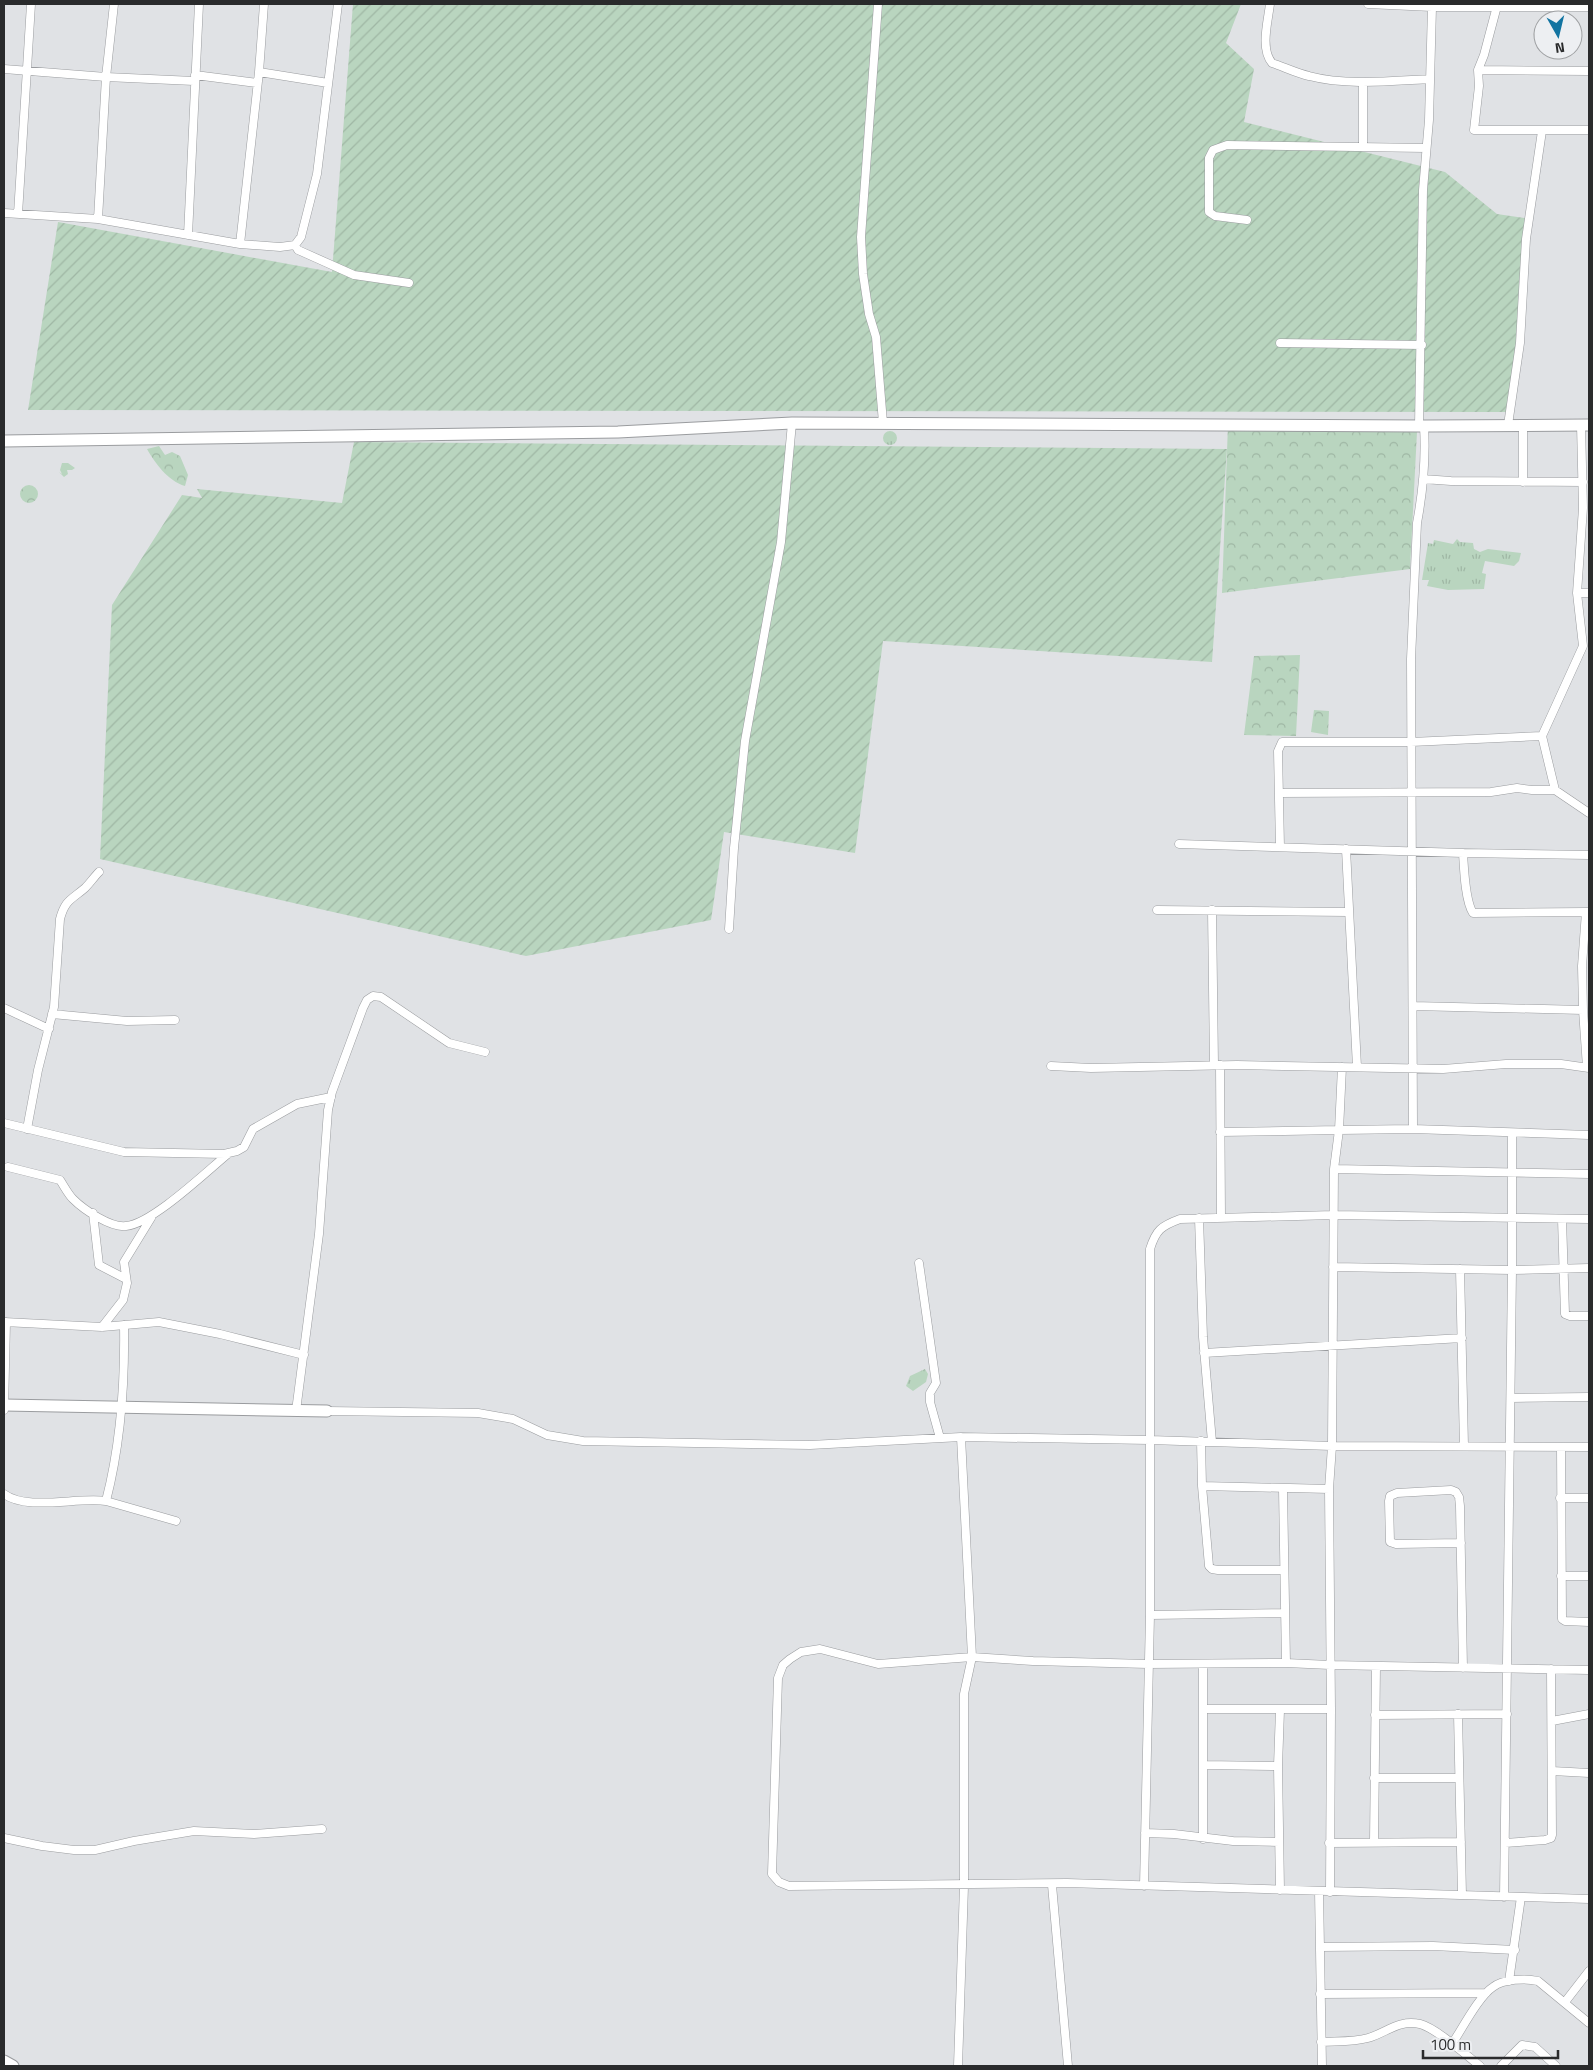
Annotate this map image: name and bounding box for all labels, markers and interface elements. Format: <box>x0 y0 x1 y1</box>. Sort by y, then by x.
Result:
north arrow <box>1533 10 1583 60</box>
text: N <box>1554 37 1566 59</box>
scale bar <box>1423 2028 1558 2060</box>
text: 100 m <box>1430 2033 1471 2056</box>

